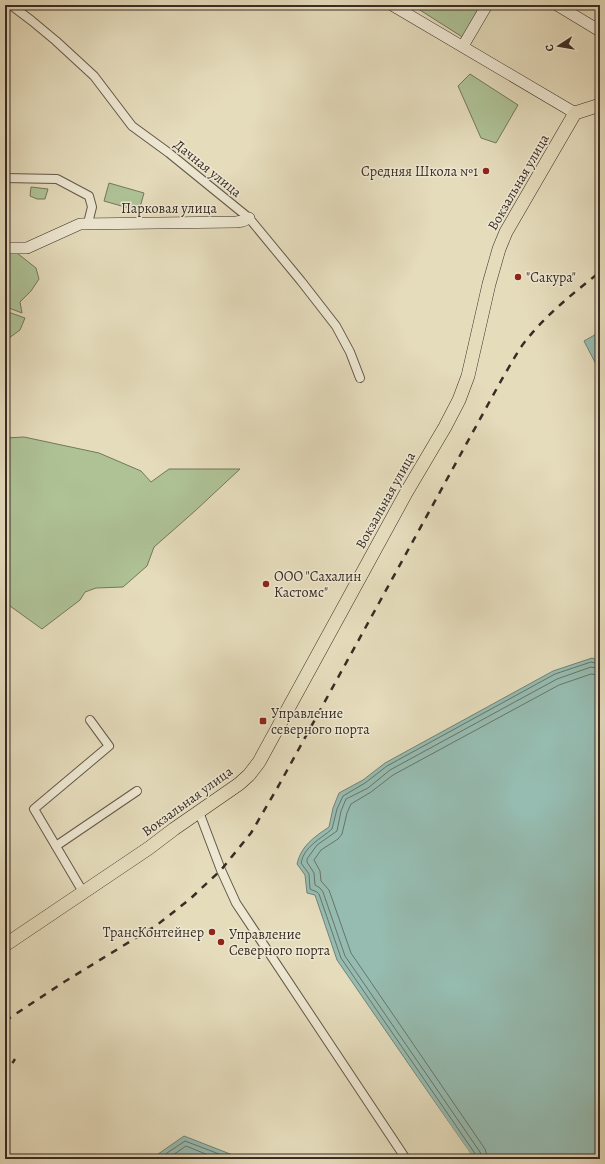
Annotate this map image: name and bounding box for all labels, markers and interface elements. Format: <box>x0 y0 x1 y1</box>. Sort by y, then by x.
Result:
north arrow <box>539 26 579 66</box>
text: С <box>542 43 558 53</box>
street label: Вокзальная улица <box>483 130 554 234</box>
street label: Дачная улица <box>170 135 246 202</box>
place label: Средняя Школа №1 <box>361 162 478 181</box>
marker: Средняя Школа №1 <box>481 166 491 176</box>
street label: Парковая улица <box>121 199 218 218</box>
place label: "Сакура" <box>526 268 576 287</box>
marker: "Сакура" <box>513 272 523 282</box>
street label: Вокзальная улица <box>351 448 420 552</box>
place label: ООО "Сахалин Кастомс" <box>274 567 361 602</box>
marker: ООО "Сахалин Кастомс" <box>261 579 271 589</box>
place label: Управление северного порта <box>271 704 370 739</box>
marker: Управление северного порта <box>258 716 268 726</box>
street label: Вокзальная улица <box>138 762 237 841</box>
place label: ТрансКонтейнер <box>103 923 204 942</box>
place label: Управление Северного порта <box>229 925 331 960</box>
marker: ТрансКонтейнер <box>207 927 217 937</box>
marker: Управление Северного порта <box>216 937 226 947</box>

